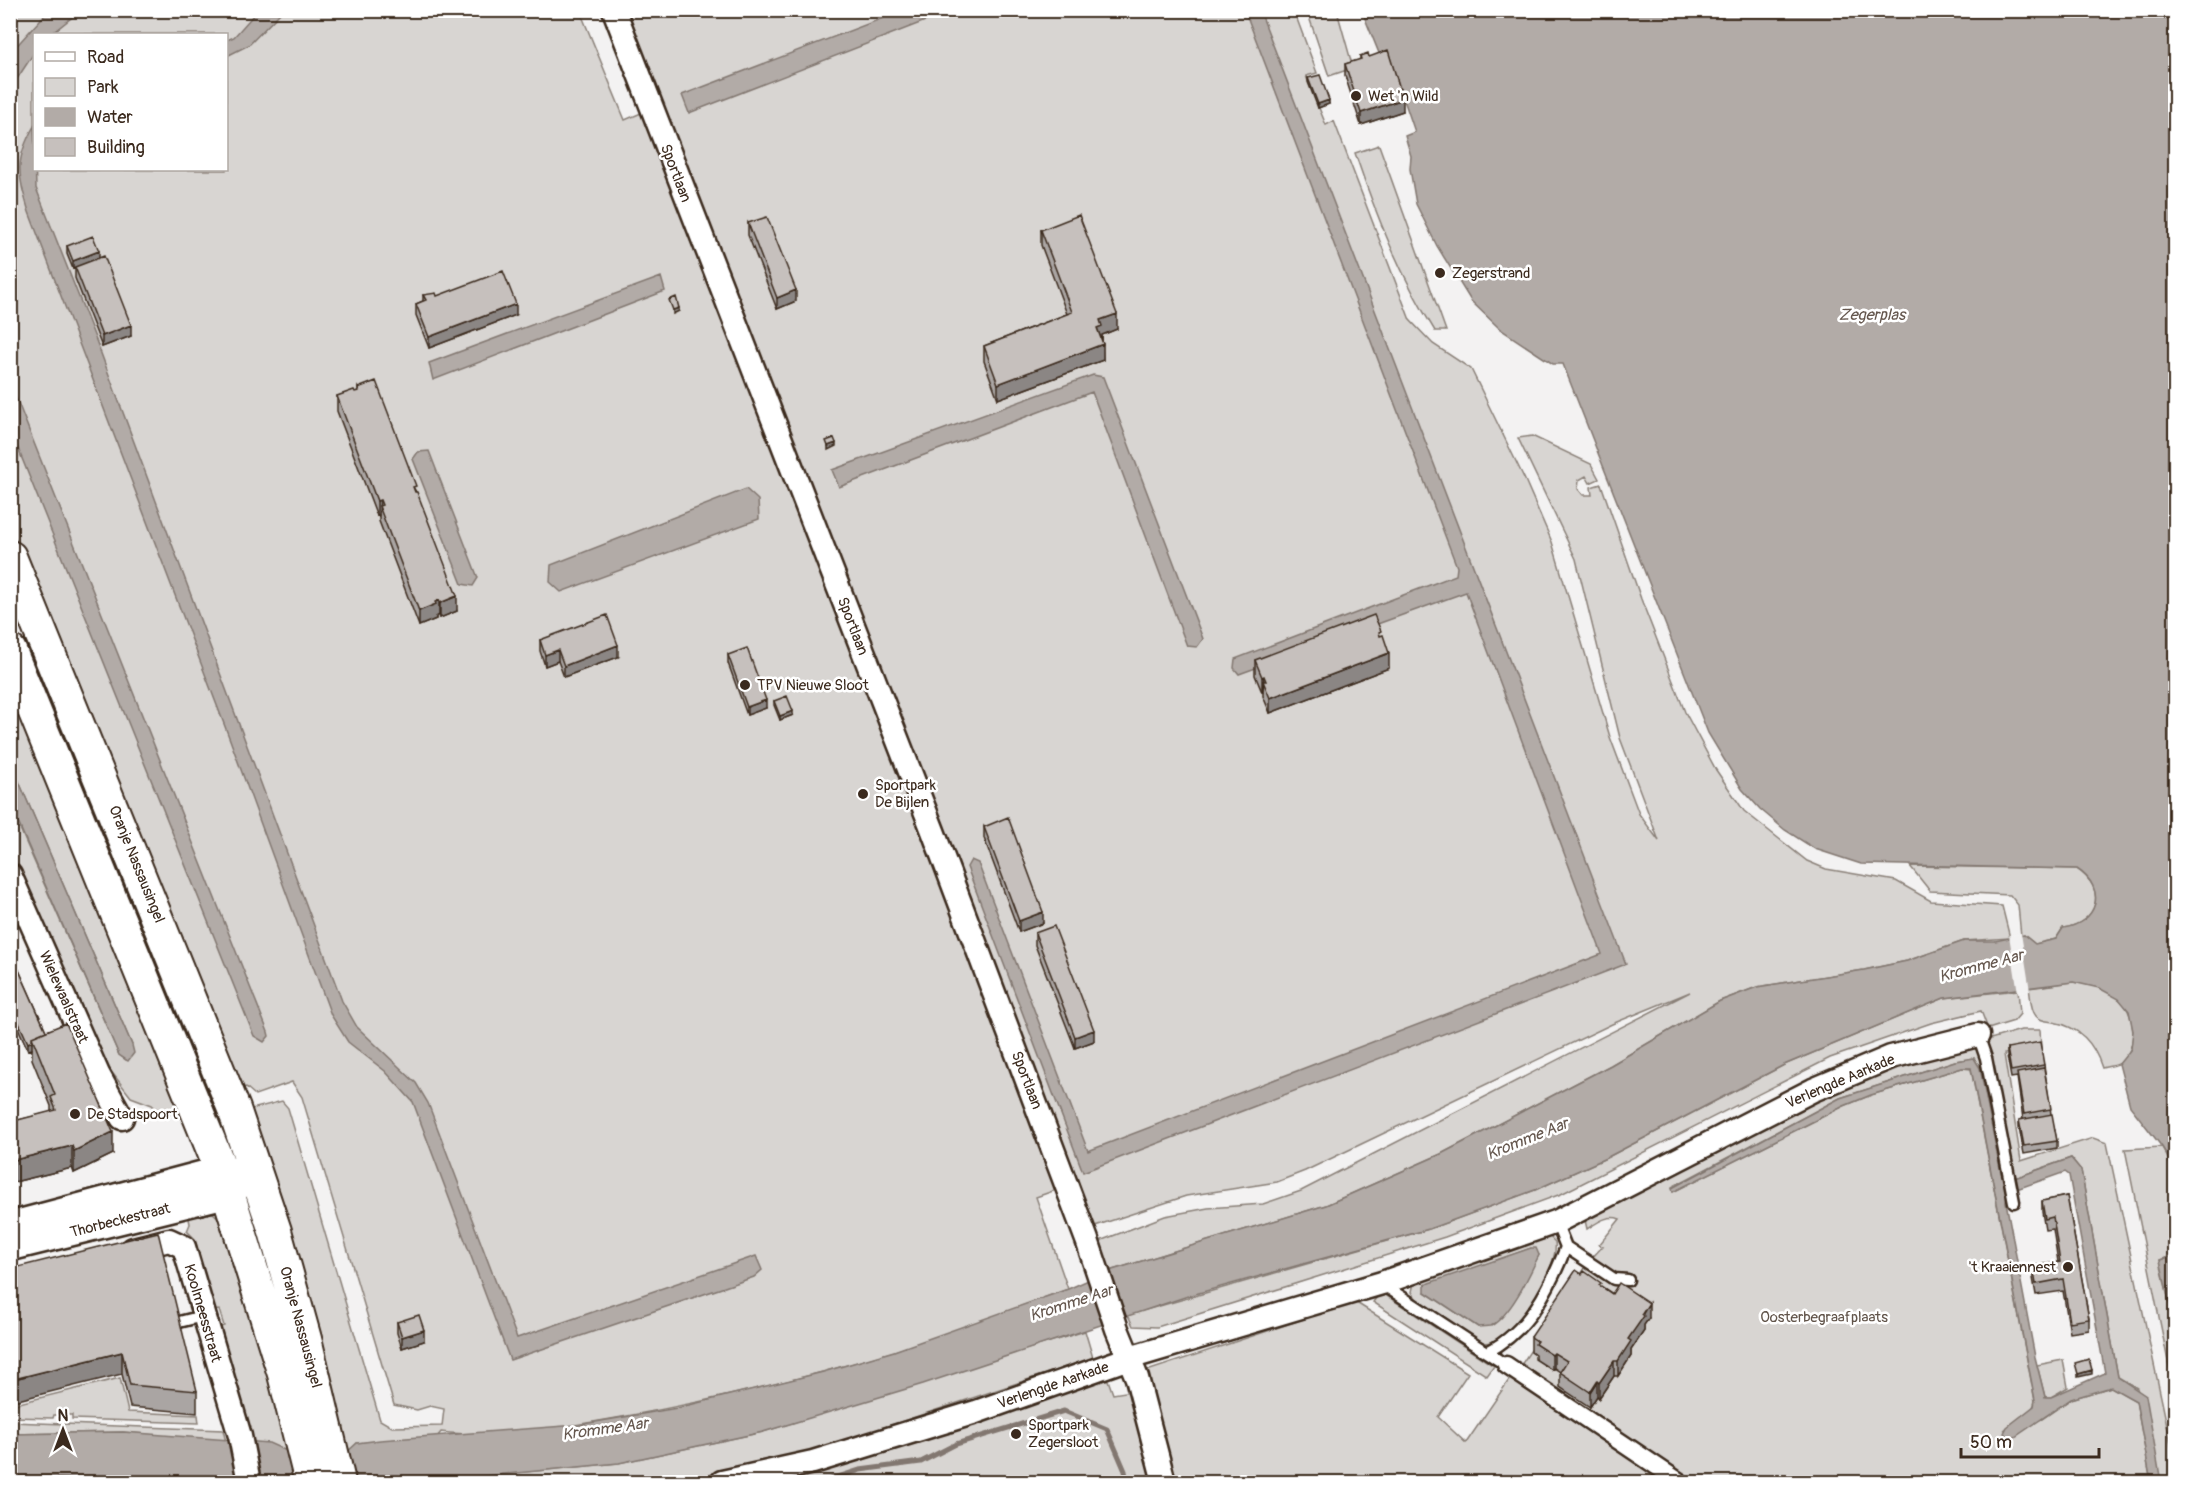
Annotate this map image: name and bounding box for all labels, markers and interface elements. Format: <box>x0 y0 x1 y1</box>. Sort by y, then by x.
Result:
legend <box>33 33 228 171</box>
text: Road <box>87 46 124 69</box>
text: Park <box>87 76 119 99</box>
place label: Wet 'n Wild <box>1368 87 1439 106</box>
marker: Wet 'n Wild <box>1349 89 1363 103</box>
text: Water <box>87 106 133 129</box>
text: Building <box>87 136 145 159</box>
street label: Sportlaan <box>656 141 695 205</box>
place label: Zegerstrand <box>1452 264 1530 283</box>
marker: Zegerstrand <box>1433 266 1447 280</box>
water label: Zegerplas <box>1839 305 1907 325</box>
street label: Sportlaan <box>833 594 872 658</box>
place label: TPV Nieuwe Sloot <box>757 676 870 695</box>
marker: TPV Nieuwe Sloot <box>738 678 752 692</box>
place label: Sportpark De Bijlen <box>875 776 937 812</box>
marker: Sportpark De Bijlen <box>856 787 870 801</box>
street label: Oranje Nassausingel <box>104 803 169 926</box>
water label: Kromme Aar <box>1937 945 2028 987</box>
street label: Wielewaalstraat <box>35 948 93 1047</box>
street label: Sportlaan <box>1007 1048 1046 1112</box>
street label: Verlengde Aarkade <box>1783 1050 1898 1113</box>
place label: De Stadspoort <box>87 1105 178 1124</box>
marker: De Stadspoort <box>68 1107 82 1121</box>
water label: Kromme Aar <box>1484 1113 1573 1164</box>
street label: Thorbeckestraat <box>68 1199 173 1242</box>
place label: 't Kraaiennest <box>1968 1258 2057 1277</box>
marker: 't Kraaiennest <box>2061 1260 2075 1274</box>
street label: Koolmeesstraat <box>179 1262 226 1365</box>
street label: Oranje Nassausingel <box>275 1264 326 1390</box>
water label: Kromme Aar <box>1027 1279 1118 1326</box>
park label: Oosterbegraafplaats <box>1760 1308 1888 1327</box>
street label: Verlengde Aarkade <box>995 1357 1112 1413</box>
north arrow <box>33 1400 93 1460</box>
text: N <box>58 1406 69 1426</box>
water label: Kromme Aar <box>561 1413 652 1445</box>
place label: Sportpark Zegersloot <box>1028 1416 1099 1452</box>
scale bar <box>1961 1421 2099 1459</box>
marker: Sportpark Zegersloot <box>1009 1427 1023 1441</box>
text: 50 m <box>1970 1431 2012 1454</box>

